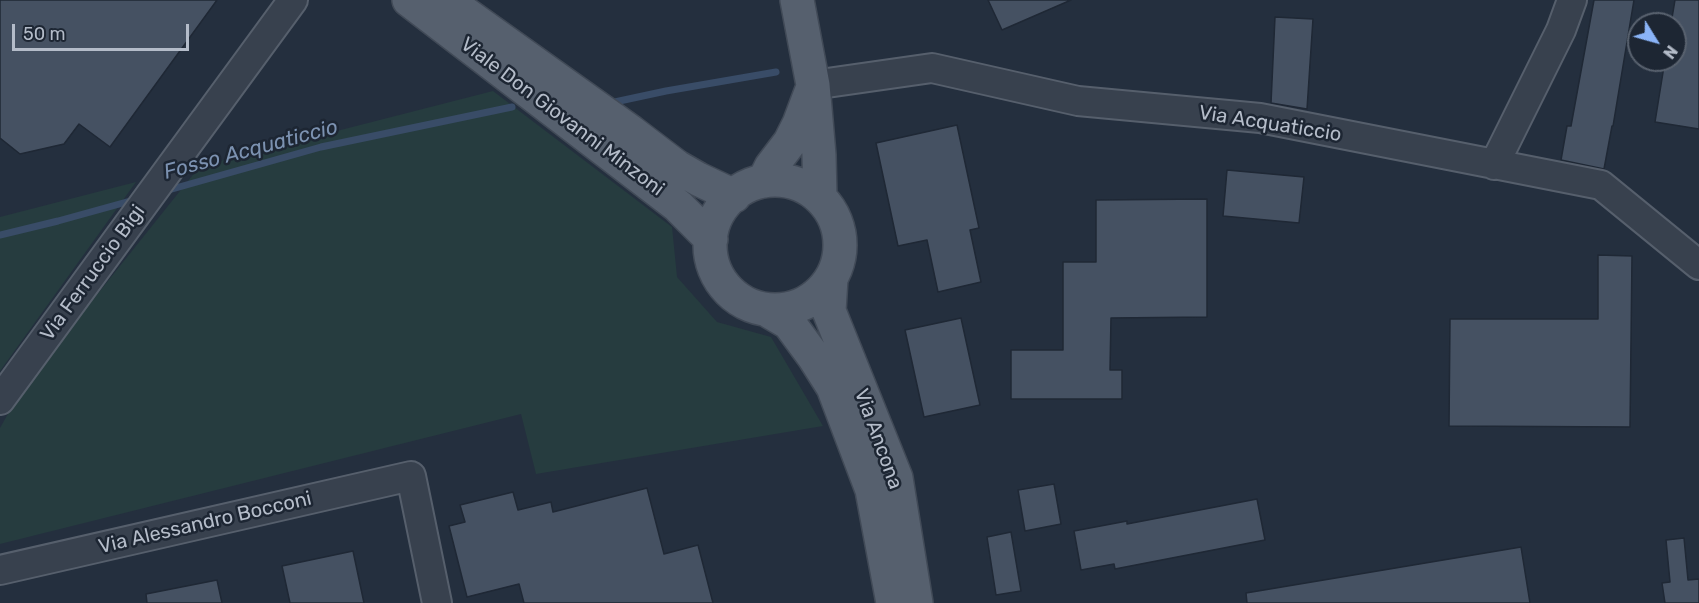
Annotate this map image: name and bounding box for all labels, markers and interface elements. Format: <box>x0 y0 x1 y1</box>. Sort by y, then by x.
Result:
scale bar <box>15 12 192 50</box>
north arrow <box>1627 12 1687 72</box>
text: 50 m <box>23 23 66 45</box>
street label: Viale Don Giovanni Minzoni <box>455 33 669 201</box>
text: N <box>1659 42 1681 62</box>
street label: Via Acquaticcio <box>1197 101 1343 147</box>
water label: Fosso Acquaticcio <box>161 115 341 185</box>
street label: Via Ferruccio Bigi <box>36 200 150 346</box>
street label: Via Ancona <box>849 386 907 492</box>
street label: Via Alessandro Bocconi <box>96 487 314 559</box>

